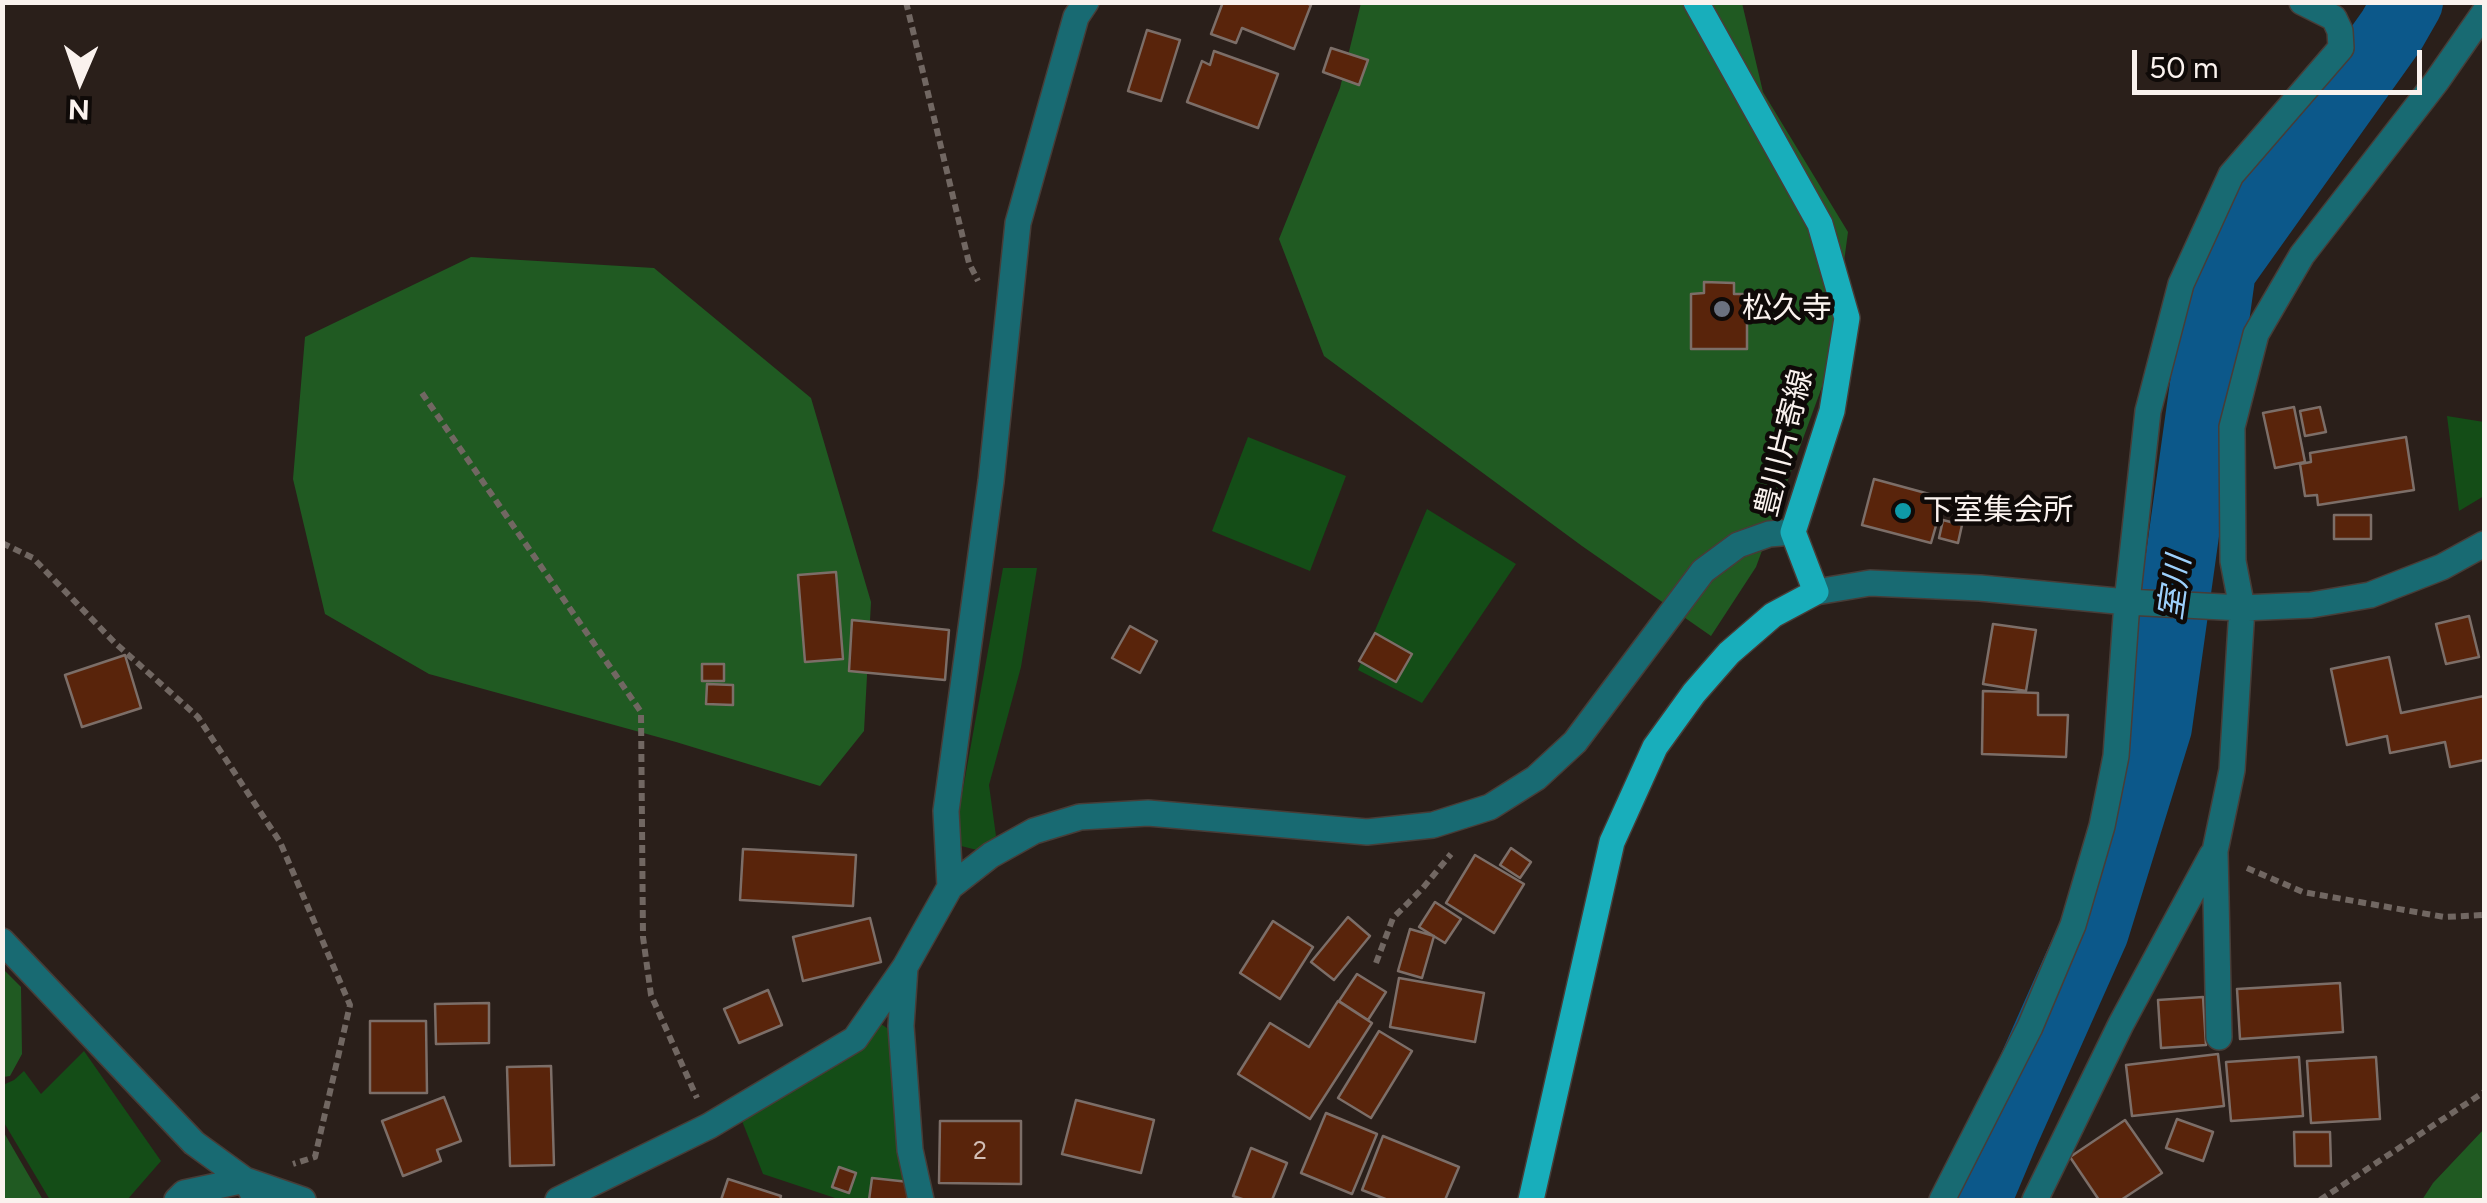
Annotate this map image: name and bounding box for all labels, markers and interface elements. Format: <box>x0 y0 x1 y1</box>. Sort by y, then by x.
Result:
north arrow <box>30 30 130 130</box>
scale bar <box>2137 30 2427 92</box>
text: 50 m <box>2149 49 2218 86</box>
text: N <box>68 93 90 127</box>
place label: 松久寺 <box>1742 291 1832 327</box>
marker: 松久寺 <box>1711 298 1733 320</box>
street label: 豊川片寄線 <box>1749 366 1821 520</box>
place label: 下室集会所 <box>1923 493 2073 529</box>
marker: 下室集会所 <box>1892 500 1914 522</box>
water label: 室川 <box>2153 554 2199 622</box>
house number: 2 <box>973 1137 987 1167</box>

